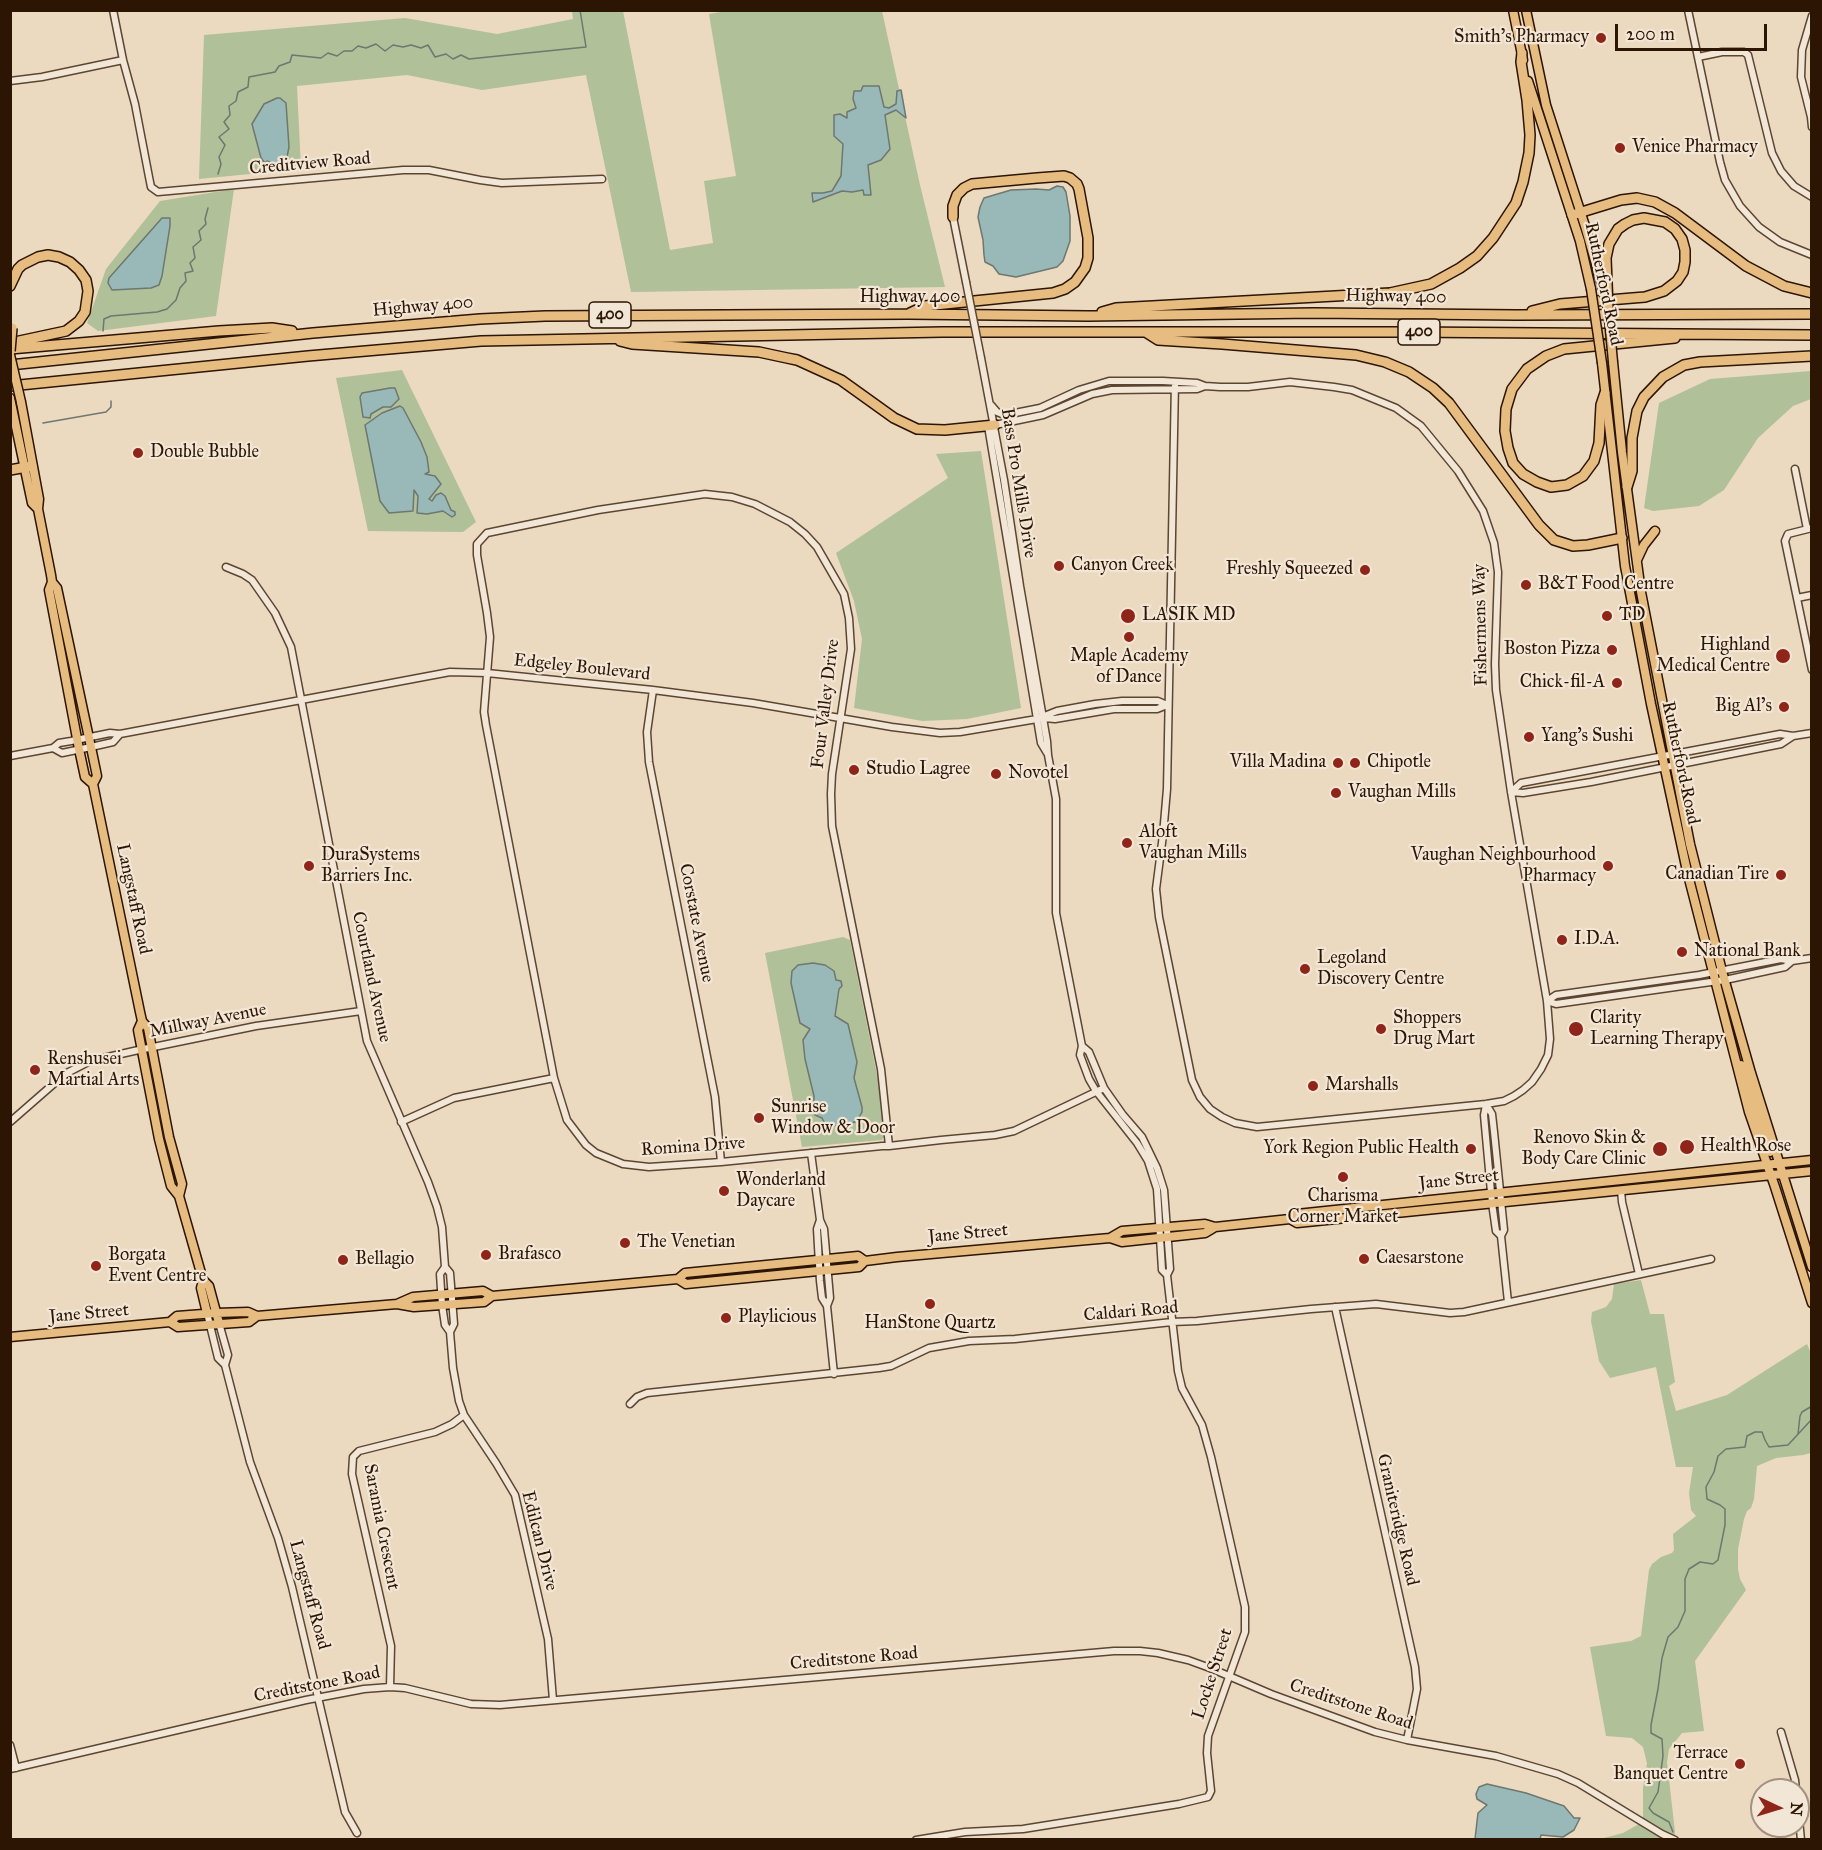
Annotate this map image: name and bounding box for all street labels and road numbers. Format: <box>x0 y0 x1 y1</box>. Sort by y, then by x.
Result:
street label: Creditview Road <box>248 148 372 180</box>
street label: Rutherford Road <box>1579 220 1627 348</box>
street label: Highway 400 <box>1345 285 1447 309</box>
street label: Highway 400 <box>859 287 961 309</box>
street label: Highway 400 <box>372 292 474 322</box>
road number: 400 <box>589 302 631 328</box>
road number: 400 <box>1398 319 1440 345</box>
street label: Bass Pro Mills Drive <box>995 406 1041 560</box>
street label: Fishermens Way <box>1469 564 1493 686</box>
street label: Four Valley Drive <box>807 638 845 770</box>
street label: Edgeley Boulevard <box>513 650 651 686</box>
street label: Rutherford Road <box>1656 699 1704 827</box>
street label: Langstaff Road <box>111 842 155 956</box>
street label: Corstate Avenue <box>674 862 718 984</box>
street label: Courtland Avenue <box>347 910 395 1044</box>
street label: Millway Avenue <box>148 999 268 1043</box>
street label: Romina Drive <box>640 1133 746 1161</box>
street label: Jane Street <box>1418 1165 1500 1195</box>
street label: Jane Street <box>927 1220 1009 1248</box>
street label: Caldari Road <box>1083 1297 1179 1327</box>
street label: Jane Street <box>48 1300 130 1328</box>
street label: Graniteridge Road <box>1371 1452 1423 1588</box>
street label: Saramia Crescent <box>358 1462 404 1592</box>
street label: Edilcan Drive <box>516 1489 562 1593</box>
street label: Langstaff Road <box>284 1538 334 1652</box>
street label: Locke Street <box>1188 1626 1238 1722</box>
street label: Creditstone Road <box>789 1643 919 1675</box>
street label: Creditstone Road <box>252 1662 382 1708</box>
street label: Creditstone Road <box>1287 1675 1415 1735</box>

